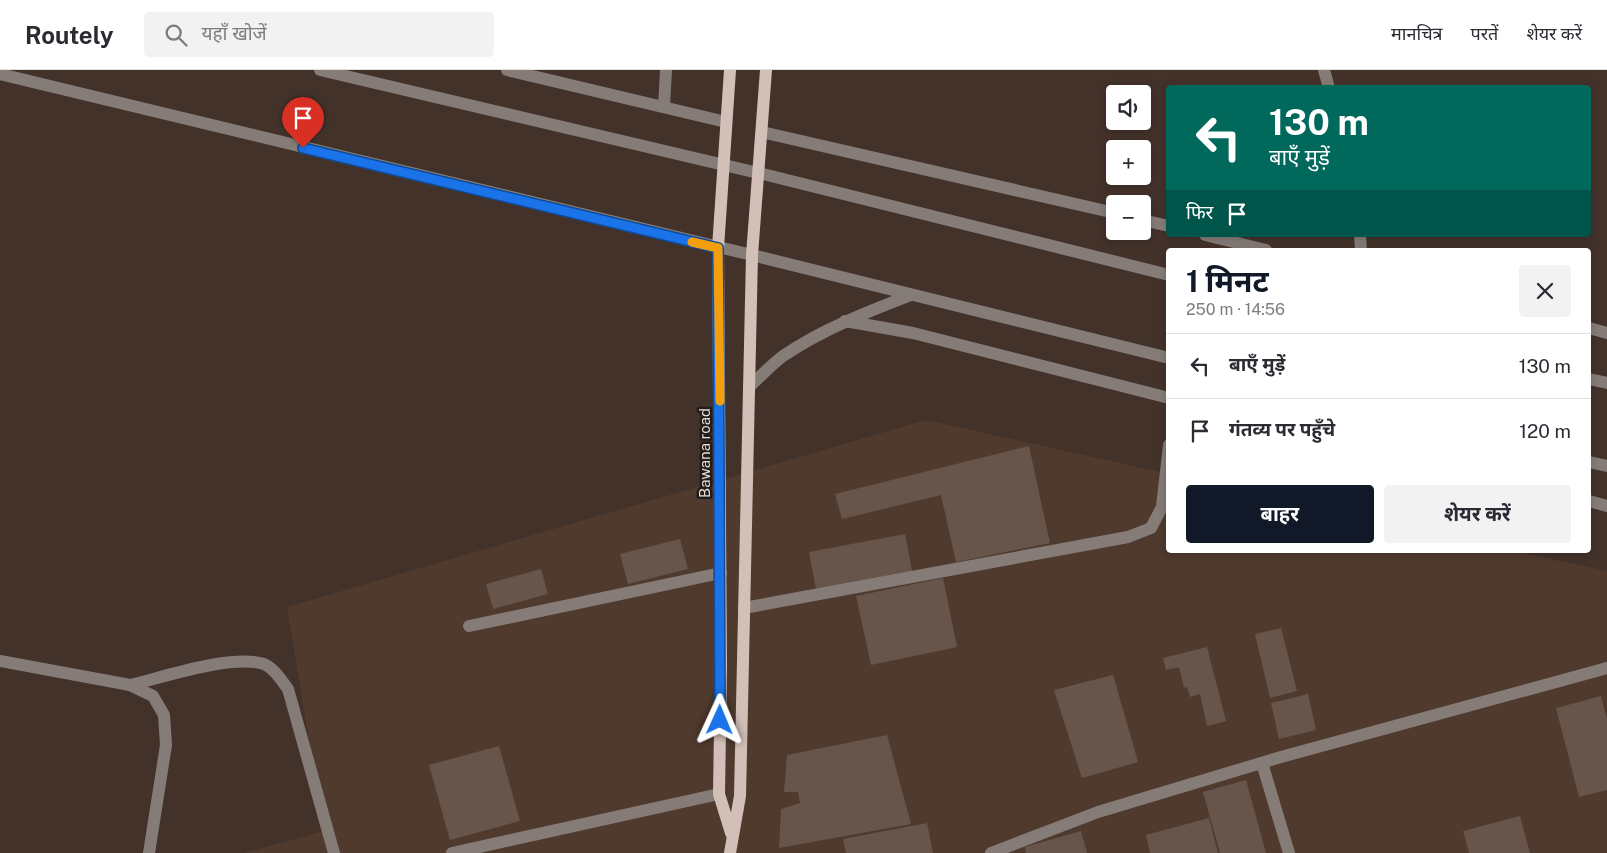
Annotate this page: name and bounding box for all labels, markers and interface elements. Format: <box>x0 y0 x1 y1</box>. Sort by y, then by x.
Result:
search box <box>144 12 494 57</box>
text: Routely <box>25 21 114 49</box>
icon: search <box>162 21 190 49</box>
text: यहाँ खोजें <box>202 22 267 44</box>
text: मानचित्र <box>1391 23 1443 44</box>
text: परतें <box>1471 23 1498 44</box>
text: शेयर करें <box>1526 23 1582 44</box>
map controls <box>1106 85 1151 240</box>
button: sound <box>1106 85 1151 130</box>
pin <box>282 97 324 148</box>
text: 130 m <box>1269 102 1369 143</box>
icon: arrive <box>289 104 317 132</box>
icon: left <box>1186 105 1251 170</box>
button: + <box>1106 140 1151 185</box>
text: बाएँ मुड़ें <box>1269 144 1330 170</box>
button: − <box>1106 195 1151 240</box>
icon: arrive <box>1223 200 1251 228</box>
text: फिर <box>1186 201 1213 223</box>
text: 1 मिनट <box>1186 263 1269 299</box>
button: close <box>1519 265 1571 317</box>
text: 250 m · 14:56 <box>1186 300 1285 319</box>
icon: left <box>1186 352 1214 380</box>
text: बाएँ मुड़ें <box>1229 353 1285 375</box>
text: 130 m <box>1519 355 1571 377</box>
street label: Bawana road <box>696 408 713 498</box>
icon: arrive <box>1186 417 1214 445</box>
text: गंतव्य पर पहुँचे <box>1229 418 1335 440</box>
text: 120 m <box>1519 420 1571 442</box>
button: बाहर <box>1186 485 1374 543</box>
button: शेयर करें <box>1384 485 1571 543</box>
position arrow <box>693 693 745 745</box>

